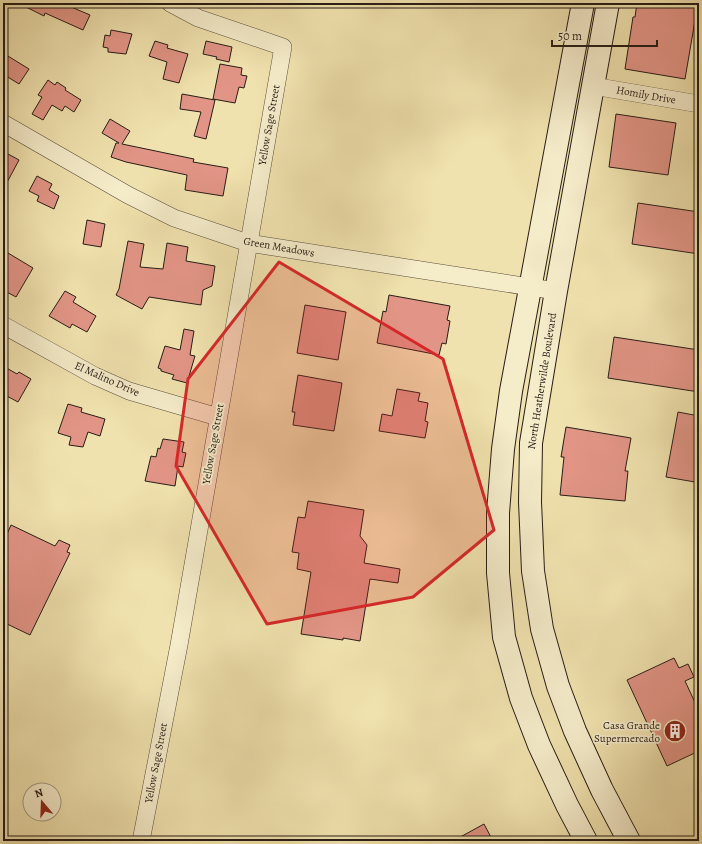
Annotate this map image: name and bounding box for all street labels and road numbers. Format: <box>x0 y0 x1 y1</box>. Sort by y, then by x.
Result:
street label: Homily Drive <box>615 82 677 108</box>
street label: Yellow Sage Street <box>254 83 284 167</box>
street label: Green Meadows <box>242 233 316 261</box>
street label: North Heatherwilde Boulevard <box>524 312 560 450</box>
street label: El Malino Drive <box>72 358 142 400</box>
street label: Yellow Sage Street <box>198 402 228 486</box>
street label: Yellow Sage Street <box>141 721 171 805</box>

